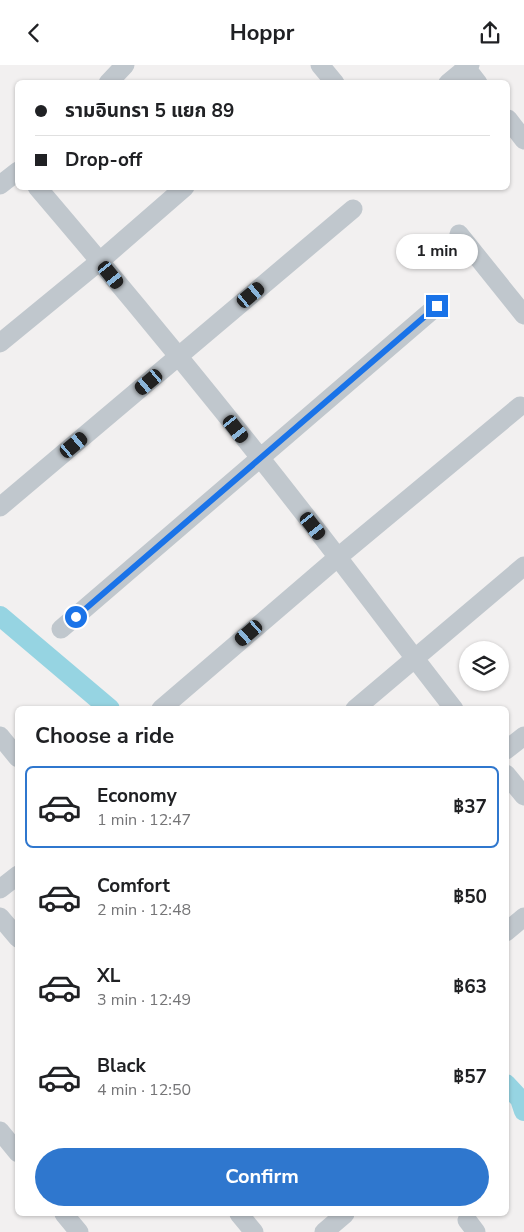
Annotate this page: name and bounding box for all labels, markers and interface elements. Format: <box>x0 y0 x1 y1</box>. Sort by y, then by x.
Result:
text: Hoppr <box>230 18 294 48</box>
icon: back <box>20 19 48 47</box>
icon: share <box>476 19 504 47</box>
text: รามอินทรา 5 แยก 89 <box>65 98 234 124</box>
text: Drop-off <box>65 147 142 173</box>
callout: 1 min <box>396 233 478 269</box>
text: 1 min <box>416 240 458 262</box>
car <box>95 259 126 291</box>
car <box>234 280 267 310</box>
route end <box>426 295 448 317</box>
car <box>132 367 165 397</box>
car <box>220 413 251 445</box>
car <box>57 430 90 460</box>
car <box>297 510 328 542</box>
route start <box>65 606 87 628</box>
car <box>232 617 265 649</box>
map controls <box>459 641 509 691</box>
button: layers <box>459 641 509 691</box>
text: Choose a ride <box>35 721 174 751</box>
text: Economy <box>97 783 177 809</box>
icon: car <box>37 785 82 830</box>
text: ฿37 <box>453 794 487 820</box>
text: 1 min · 12:47 <box>97 809 191 831</box>
text: Comfort <box>97 873 170 899</box>
icon: car <box>37 875 82 920</box>
text: ฿50 <box>453 884 487 910</box>
text: 2 min · 12:48 <box>97 899 191 921</box>
text: XL <box>97 963 120 989</box>
icon: car <box>37 965 82 1010</box>
text: ฿63 <box>453 974 487 1000</box>
text: 3 min · 12:49 <box>97 989 191 1011</box>
text: Black <box>97 1053 146 1079</box>
icon: car <box>37 1055 82 1100</box>
text: ฿57 <box>453 1064 487 1090</box>
text: 4 min · 12:50 <box>97 1079 191 1101</box>
button: Confirm <box>35 1148 489 1206</box>

